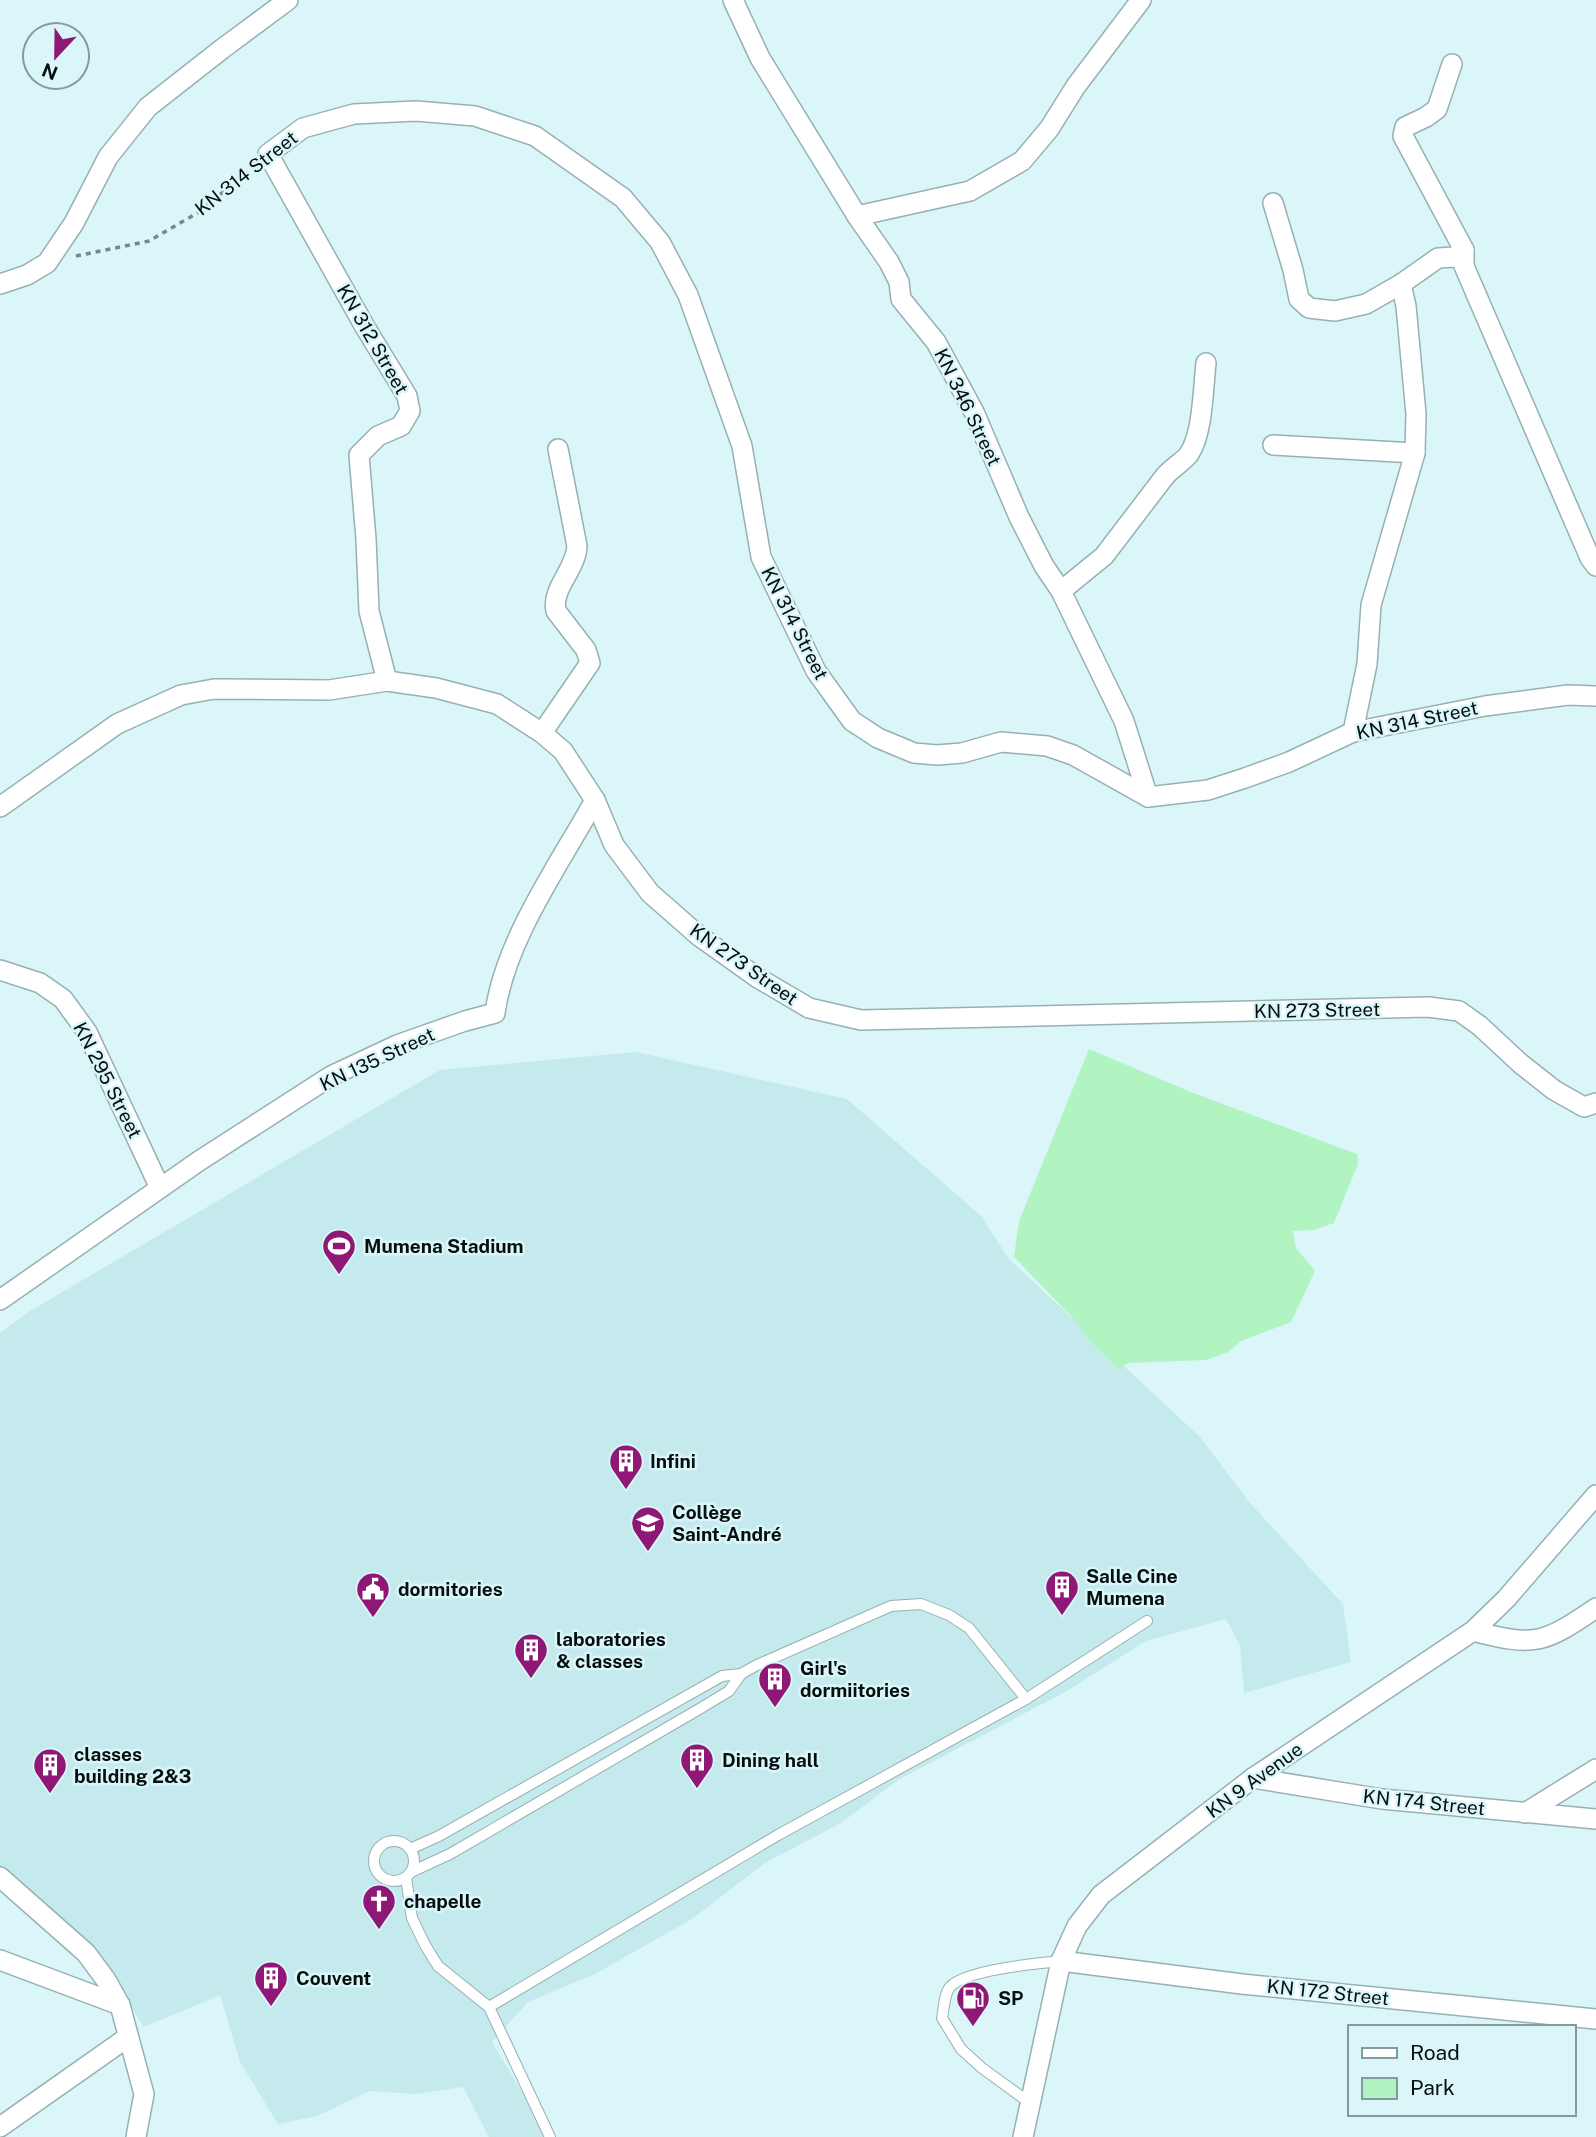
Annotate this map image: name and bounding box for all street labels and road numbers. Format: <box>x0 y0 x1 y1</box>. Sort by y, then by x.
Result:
street label: KN 314 Street <box>191 126 301 220</box>
street label: KN 312 Street <box>333 280 413 398</box>
street label: KN 346 Street <box>930 345 1006 469</box>
street label: KN 314 Street <box>757 563 833 683</box>
street label: KN 314 Street <box>1354 696 1480 744</box>
street label: KN 273 Street <box>686 919 802 1009</box>
street label: KN 273 Street <box>1254 998 1380 1022</box>
street label: KN 295 Street <box>69 1018 147 1142</box>
street label: KN 135 Street <box>316 1023 438 1095</box>
street label: KN 9 Avenue <box>1202 1738 1306 1822</box>
street label: KN 174 Street <box>1362 1785 1486 1819</box>
street label: KN 172 Street <box>1266 1975 1390 2009</box>

